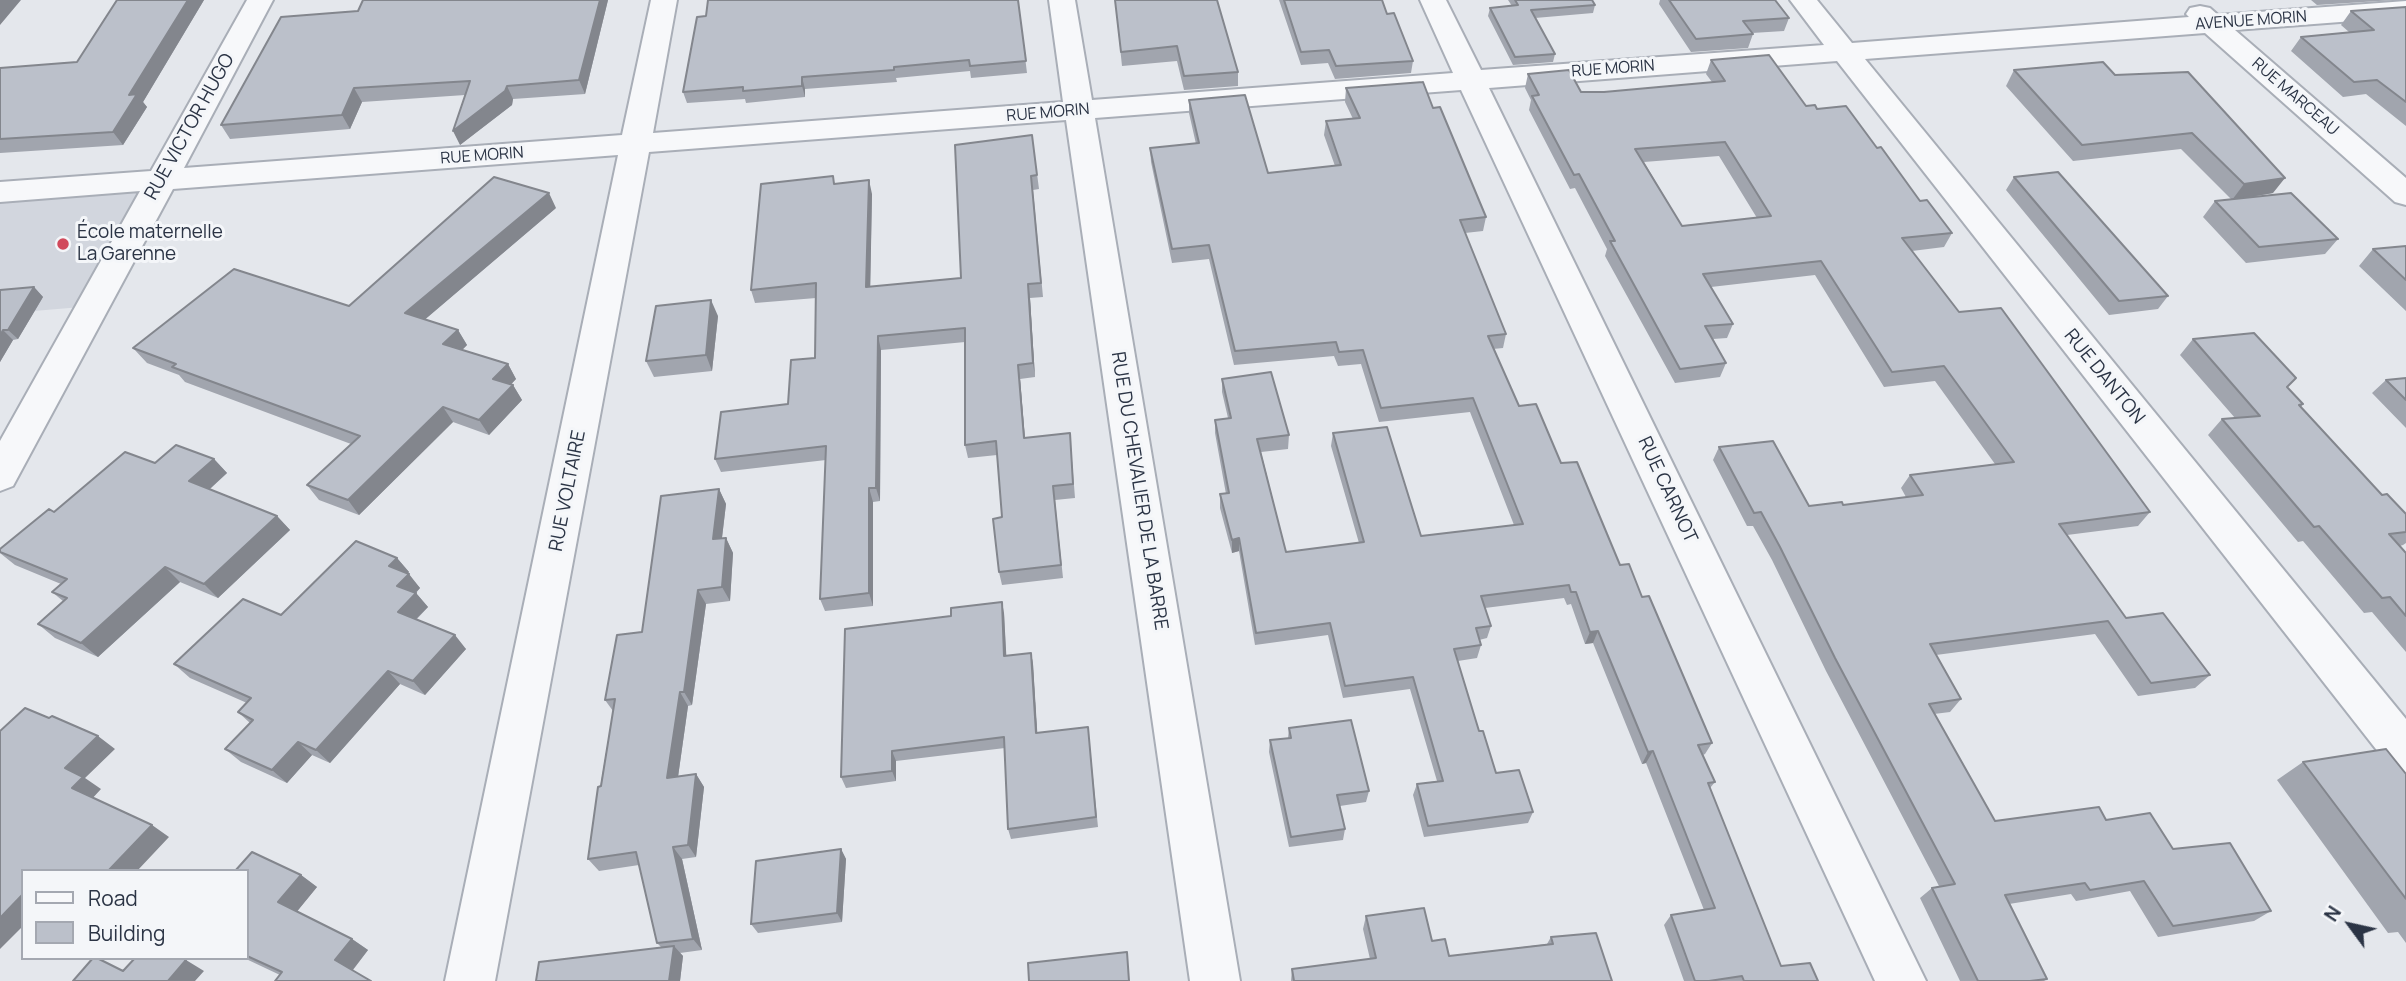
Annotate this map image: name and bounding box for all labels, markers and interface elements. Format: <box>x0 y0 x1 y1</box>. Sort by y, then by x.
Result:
street label: AVENUE MORIN <box>2194 8 2308 34</box>
street label: RUE VICTOR HUGO <box>140 50 240 204</box>
street label: RUE MARCEAU <box>2248 54 2342 140</box>
street label: RUE MORIN <box>1571 57 1655 81</box>
street label: RUE MORIN <box>1006 100 1090 126</box>
street label: RUE MORIN <box>440 144 524 168</box>
place label: École maternelle La Garenne <box>77 222 223 266</box>
marker: École maternelle La Garenne <box>55 236 71 252</box>
street label: RUE DANTON <box>2059 325 2149 429</box>
street label: RUE DU CHEVALIER DE LA BARRE <box>1106 350 1172 632</box>
street label: RUE VOLTAIRE <box>545 429 591 553</box>
street label: RUE CARNOT <box>1632 433 1702 547</box>
legend <box>21 869 248 960</box>
text: Road <box>88 884 138 912</box>
north arrow <box>2315 890 2385 960</box>
text: N <box>2318 901 2347 926</box>
text: Building <box>88 919 165 947</box>

